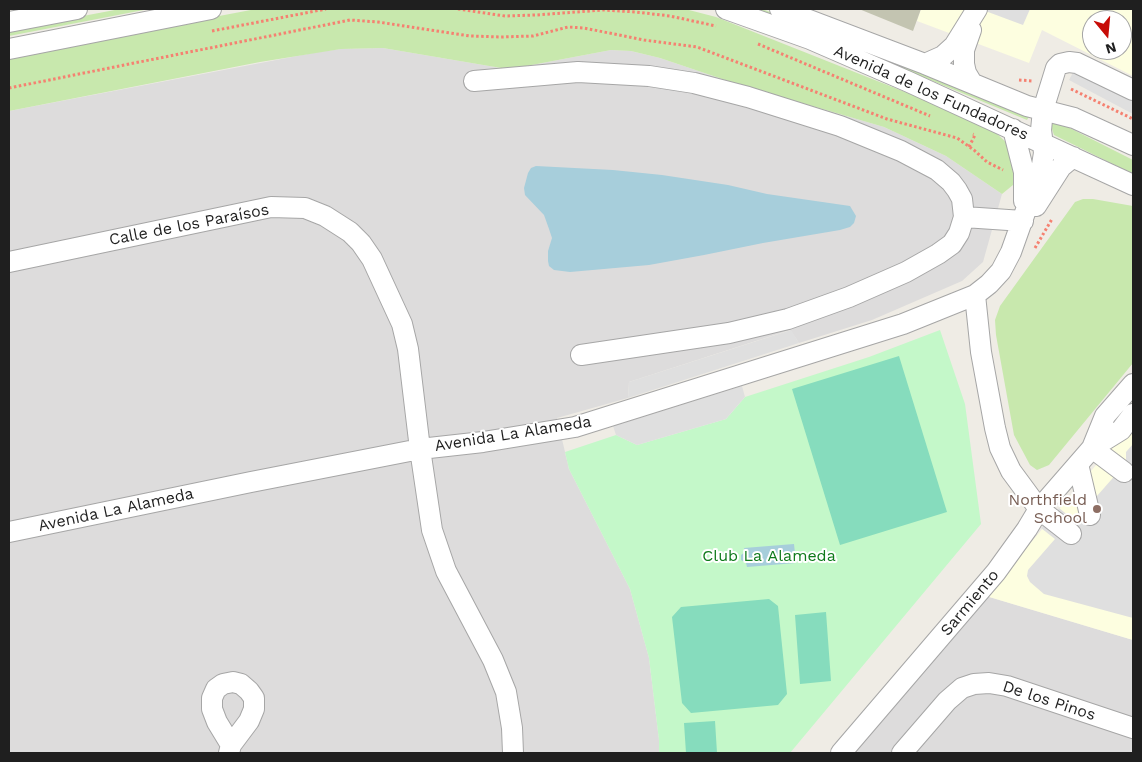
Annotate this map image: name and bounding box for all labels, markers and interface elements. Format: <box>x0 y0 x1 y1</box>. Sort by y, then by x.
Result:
north arrow <box>1082 10 1132 60</box>
text: N <box>1104 39 1118 58</box>
street label: Avenida de los Fundadores <box>831 41 1031 145</box>
street label: Calle de los Paraísos <box>107 200 271 250</box>
street label: Avenida La Alameda <box>433 412 593 456</box>
street label: Avenida La Alameda <box>37 484 195 536</box>
place label: Northfield School <box>1009 490 1087 528</box>
marker: Northfield School <box>1091 503 1103 515</box>
park label: Club La Alameda <box>702 546 836 566</box>
street label: Sarmiento <box>937 566 1003 640</box>
street label: De los Pinos <box>1000 677 1098 725</box>

